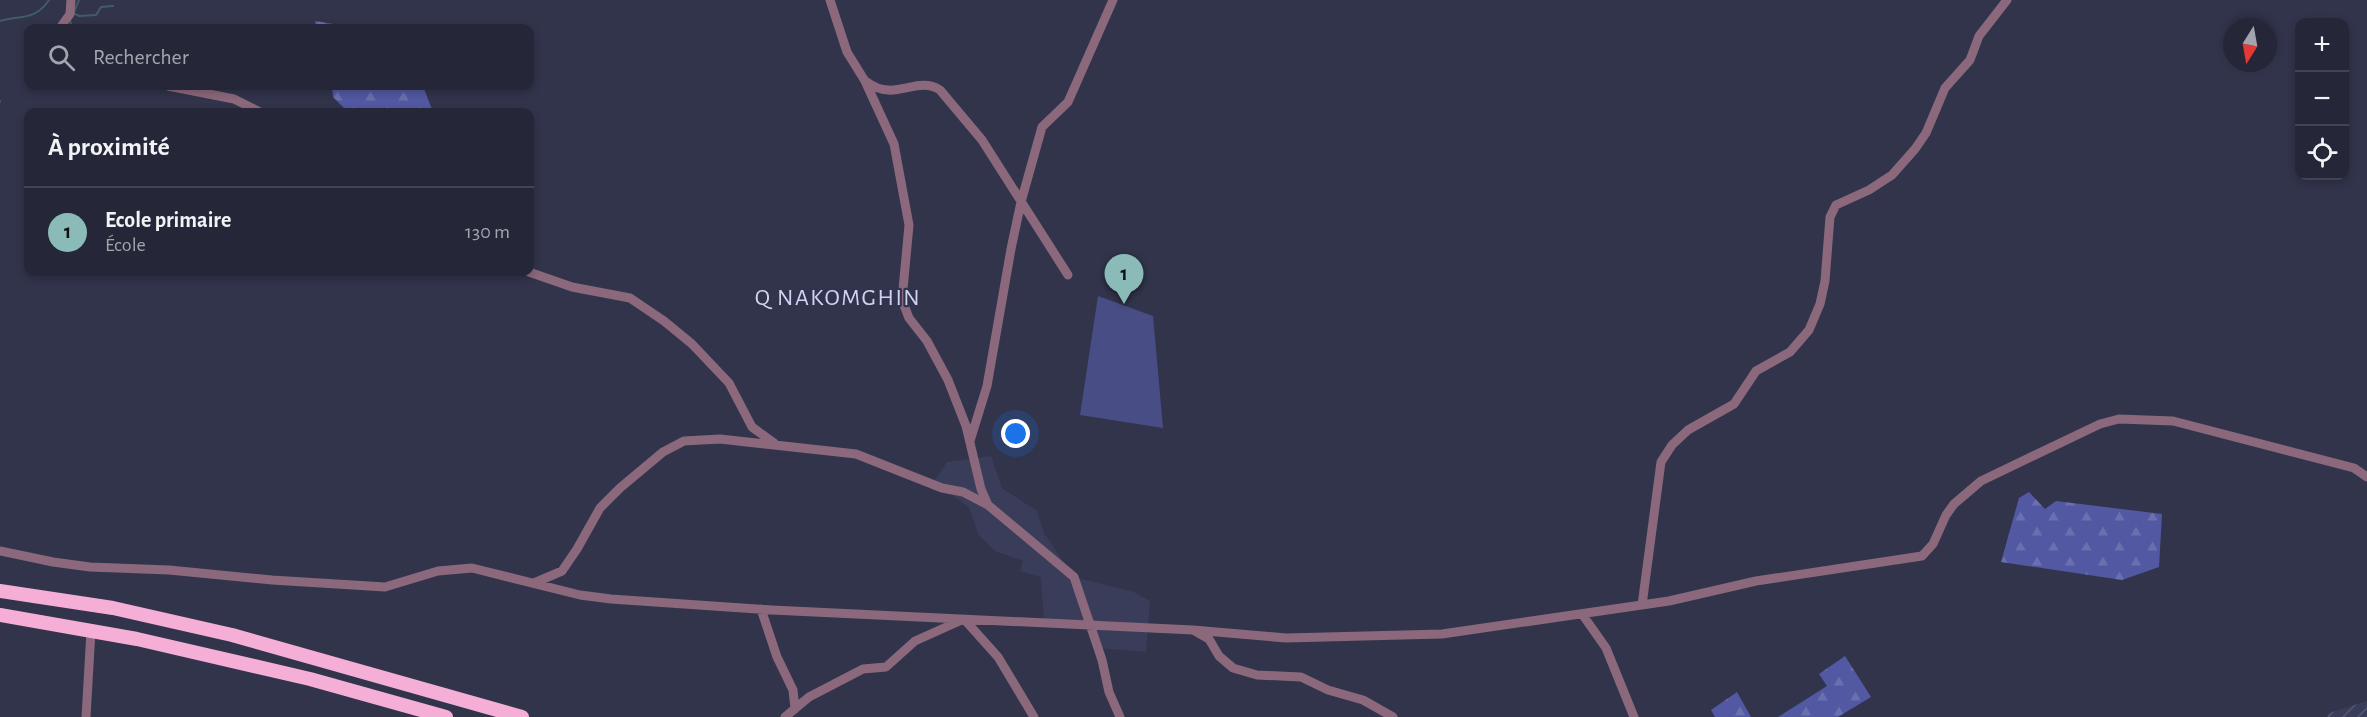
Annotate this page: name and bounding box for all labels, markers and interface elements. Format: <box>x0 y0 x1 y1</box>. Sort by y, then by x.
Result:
north arrow <box>2223 18 2277 72</box>
map controls <box>2295 18 2349 180</box>
button: + <box>2295 18 2349 72</box>
search box <box>24 24 534 90</box>
icon: search <box>45 41 78 74</box>
text: Rechercher <box>93 46 189 68</box>
button: − <box>2295 72 2349 126</box>
button: locate <box>2295 126 2349 180</box>
text: À proximité <box>48 134 170 160</box>
text: Ecole primaire <box>105 209 231 231</box>
text: 1 <box>64 222 71 242</box>
text: 130 m <box>465 222 510 242</box>
text: École <box>105 235 146 255</box>
pin: 1 <box>1104 254 1144 304</box>
district label: Q NAKOMGHIN <box>755 286 921 310</box>
your location <box>1001 419 1030 448</box>

